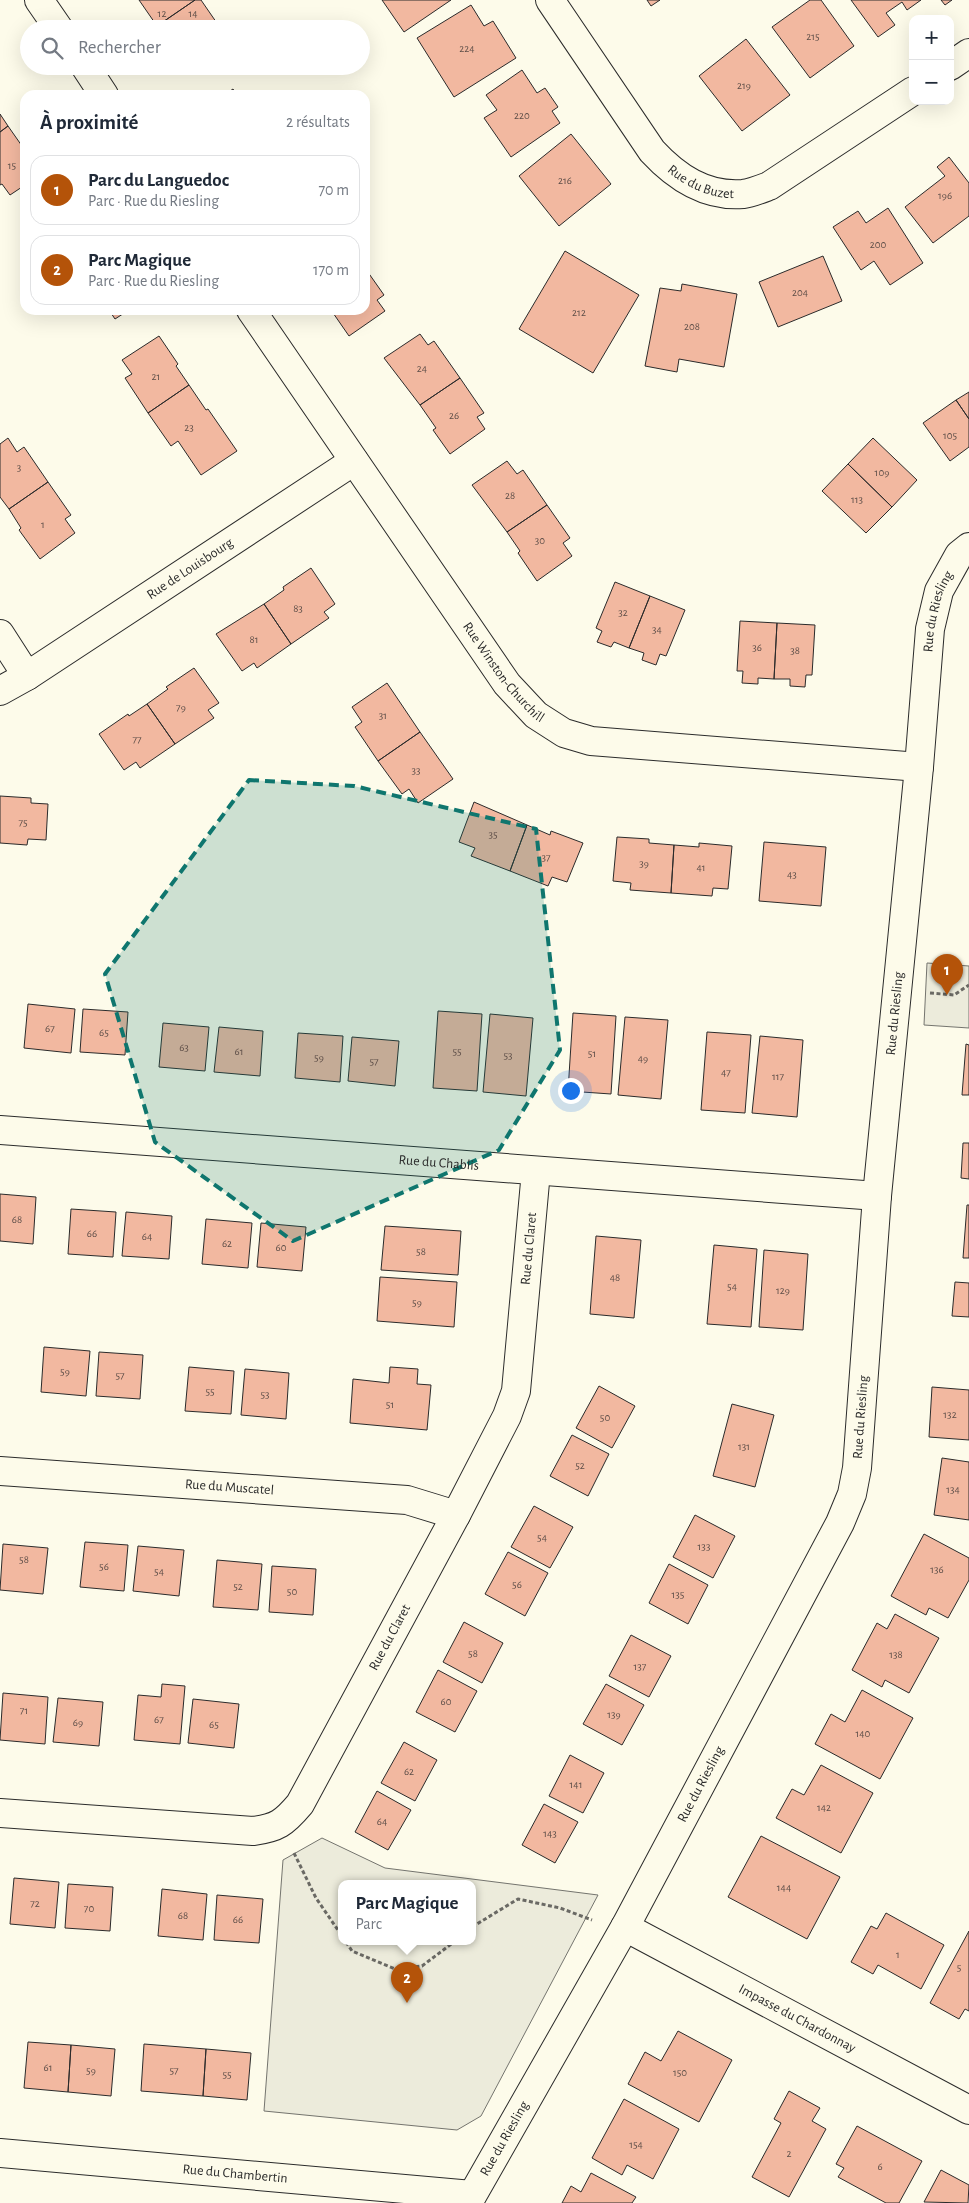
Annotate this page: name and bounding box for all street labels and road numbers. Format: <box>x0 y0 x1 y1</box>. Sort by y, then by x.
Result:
street label: Rue du Buzet <box>665 162 735 201</box>
street label: Rue de Louisbourg <box>144 535 236 602</box>
street label: Rue du Riesling <box>921 569 956 653</box>
street label: Rue Winston-Churchill <box>460 620 547 725</box>
street label: Rue du Riesling <box>884 971 906 1056</box>
street label: Rue du Chablis <box>398 1153 479 1173</box>
street label: Rue du Claret <box>519 1211 539 1286</box>
street label: Rue du Riesling <box>851 1375 871 1460</box>
street label: Rue du Muscatel <box>184 1477 274 1497</box>
street label: Rue du Claret <box>366 1602 414 1673</box>
street label: Rue du Riesling <box>675 1744 727 1825</box>
street label: Impasse du Chardonnay <box>736 1982 858 2055</box>
street label: Rue du Riesling <box>478 2099 531 2179</box>
street label: Rue du Chambertin <box>182 2162 288 2186</box>

